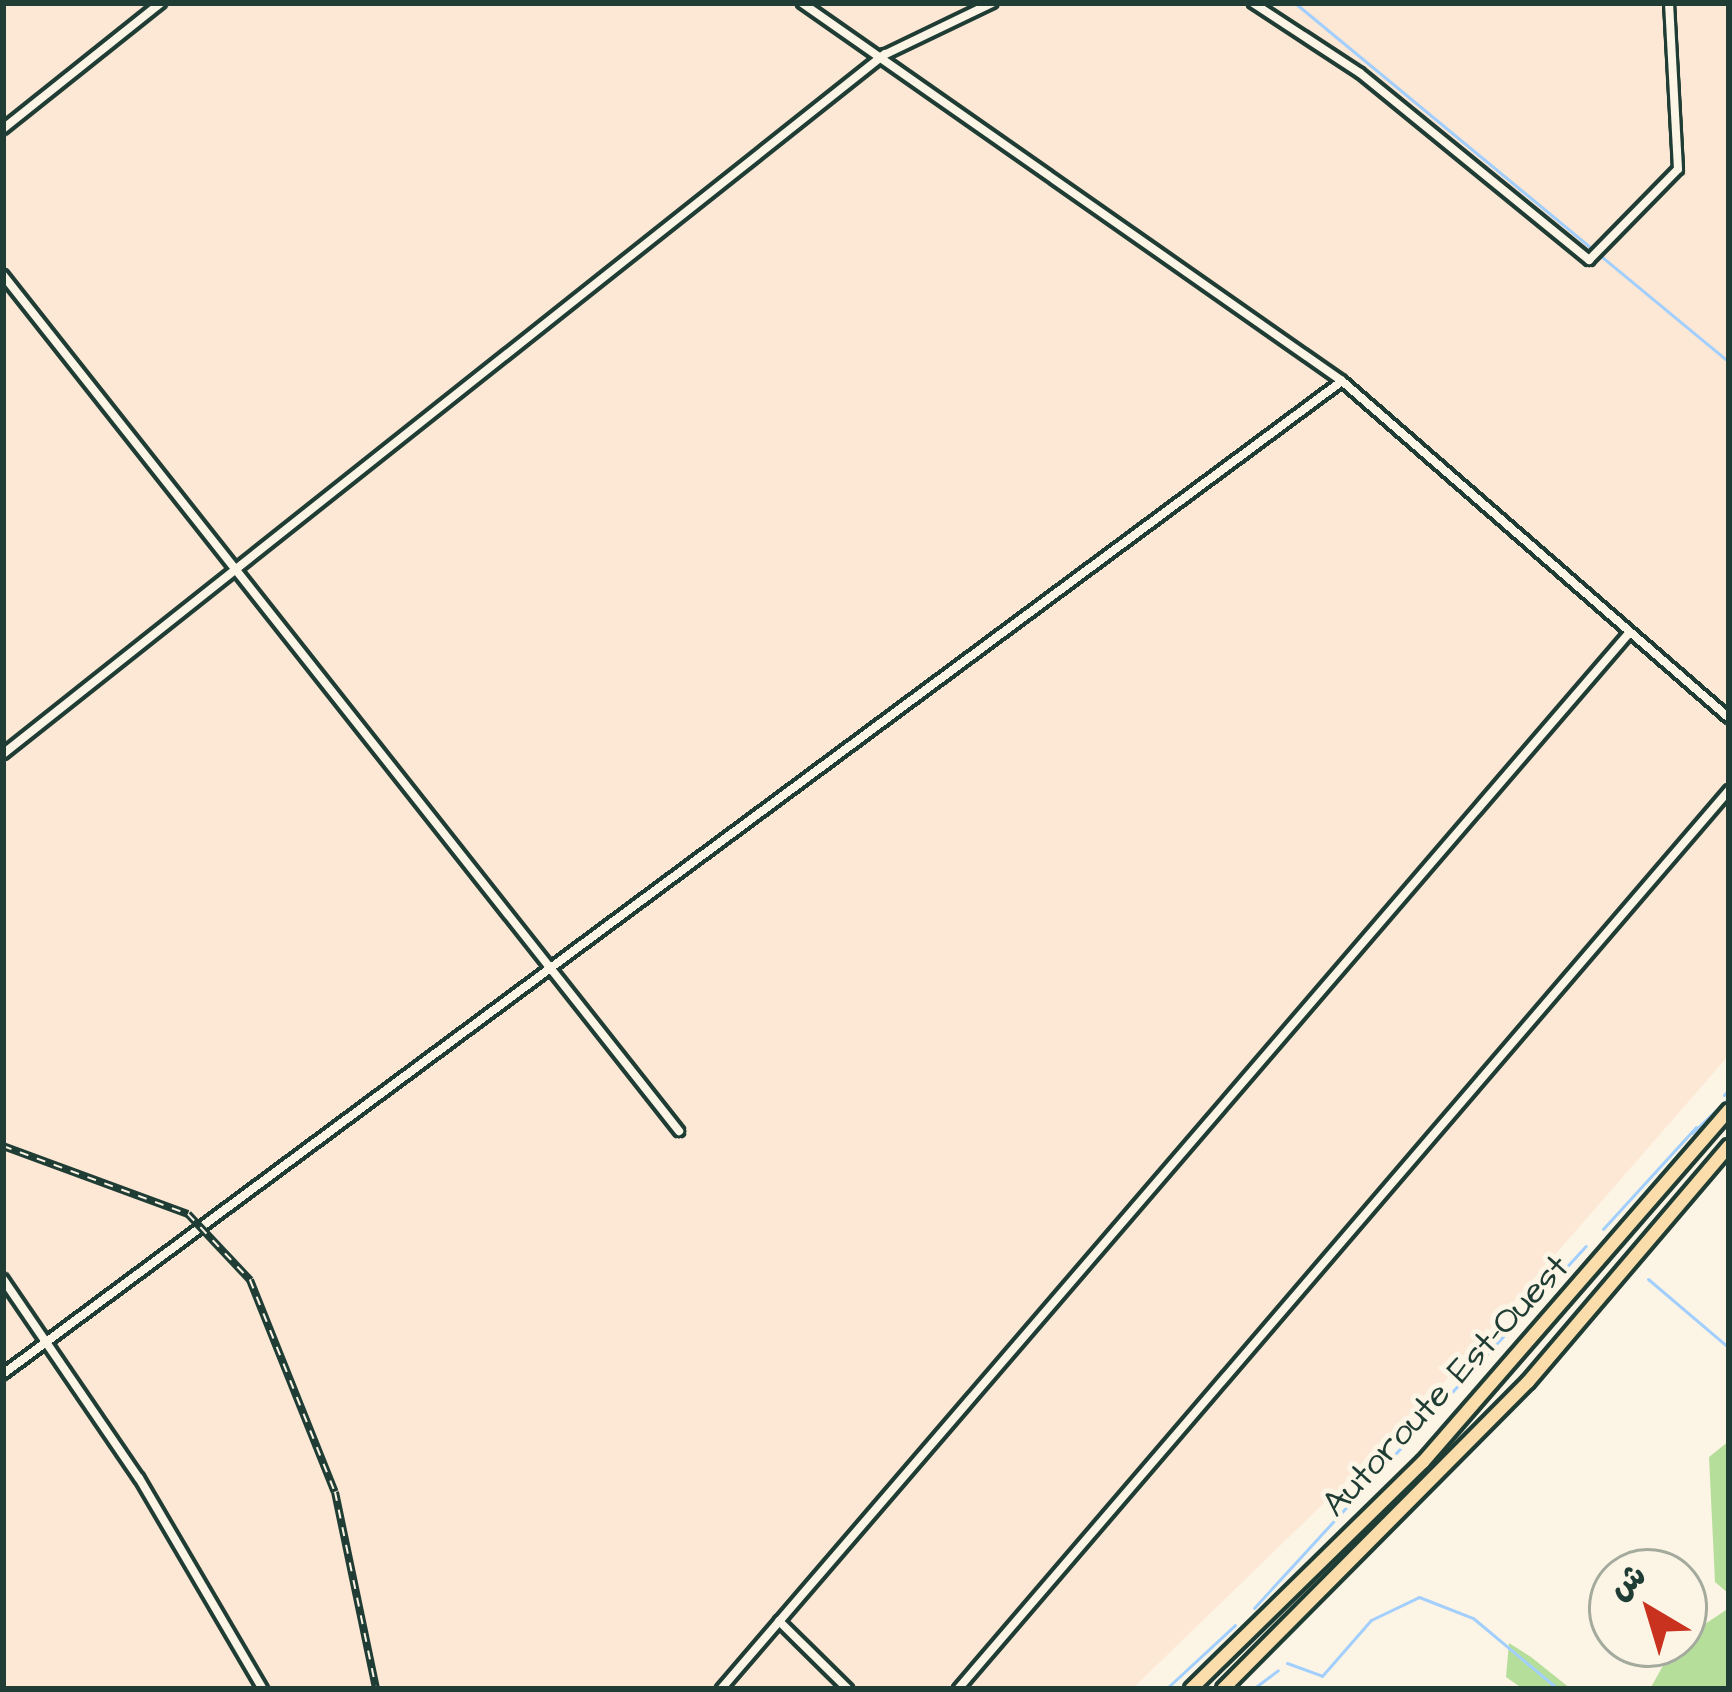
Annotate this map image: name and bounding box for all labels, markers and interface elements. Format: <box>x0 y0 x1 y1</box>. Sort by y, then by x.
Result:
street label: Autoroute Est-Ouest <box>1313 1246 1579 1526</box>
north arrow <box>1588 1548 1708 1668</box>
text: ش <box>1599 1553 1656 1611</box>

